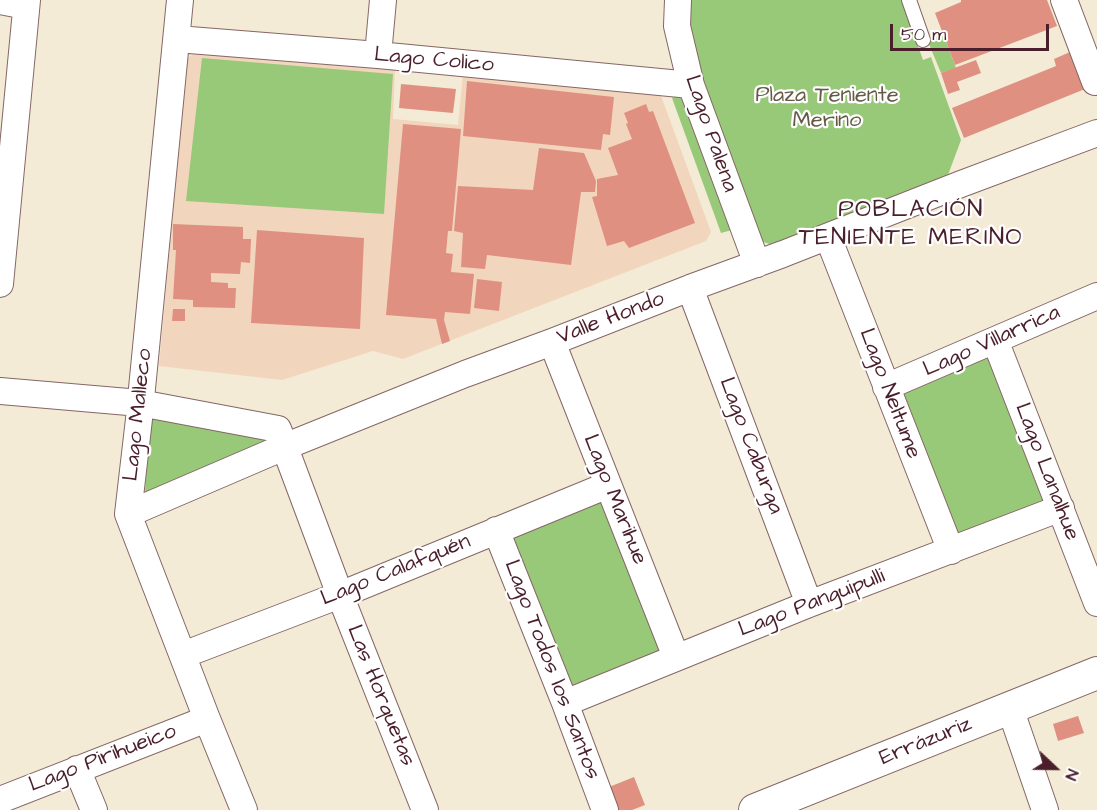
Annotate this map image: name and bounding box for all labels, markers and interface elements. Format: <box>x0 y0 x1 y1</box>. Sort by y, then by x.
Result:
scale bar <box>893 12 1052 50</box>
text: 50 m <box>901 22 946 47</box>
street label: Lago Colico <box>373 43 495 79</box>
street label: Lago Palena <box>678 72 742 196</box>
park label: Plaza Teniente Merino <box>755 83 899 134</box>
district label: POBLACIÓN TENIENTE MERINO <box>799 197 1023 253</box>
street label: Valle Hondo <box>554 286 668 352</box>
street label: Lago Villarrica <box>920 300 1064 384</box>
street label: Lago Neltume <box>852 325 926 463</box>
street label: Lago Malleco <box>119 347 159 483</box>
street label: Lago Caburga <box>712 374 788 518</box>
street label: Lago Lanalhue <box>1008 400 1084 544</box>
street label: Lago Marihue <box>576 431 652 569</box>
street label: Lago Calafquén <box>317 529 475 613</box>
street label: Lago Todos los Santos <box>497 557 605 783</box>
street label: Lago Panguipulli <box>735 564 889 644</box>
street label: Las Horquetas <box>340 622 420 770</box>
street label: Errázuriz <box>876 712 976 772</box>
street label: Lago Pirihueico <box>26 719 180 799</box>
north arrow <box>1025 738 1085 798</box>
text: N <box>1060 766 1084 784</box>

